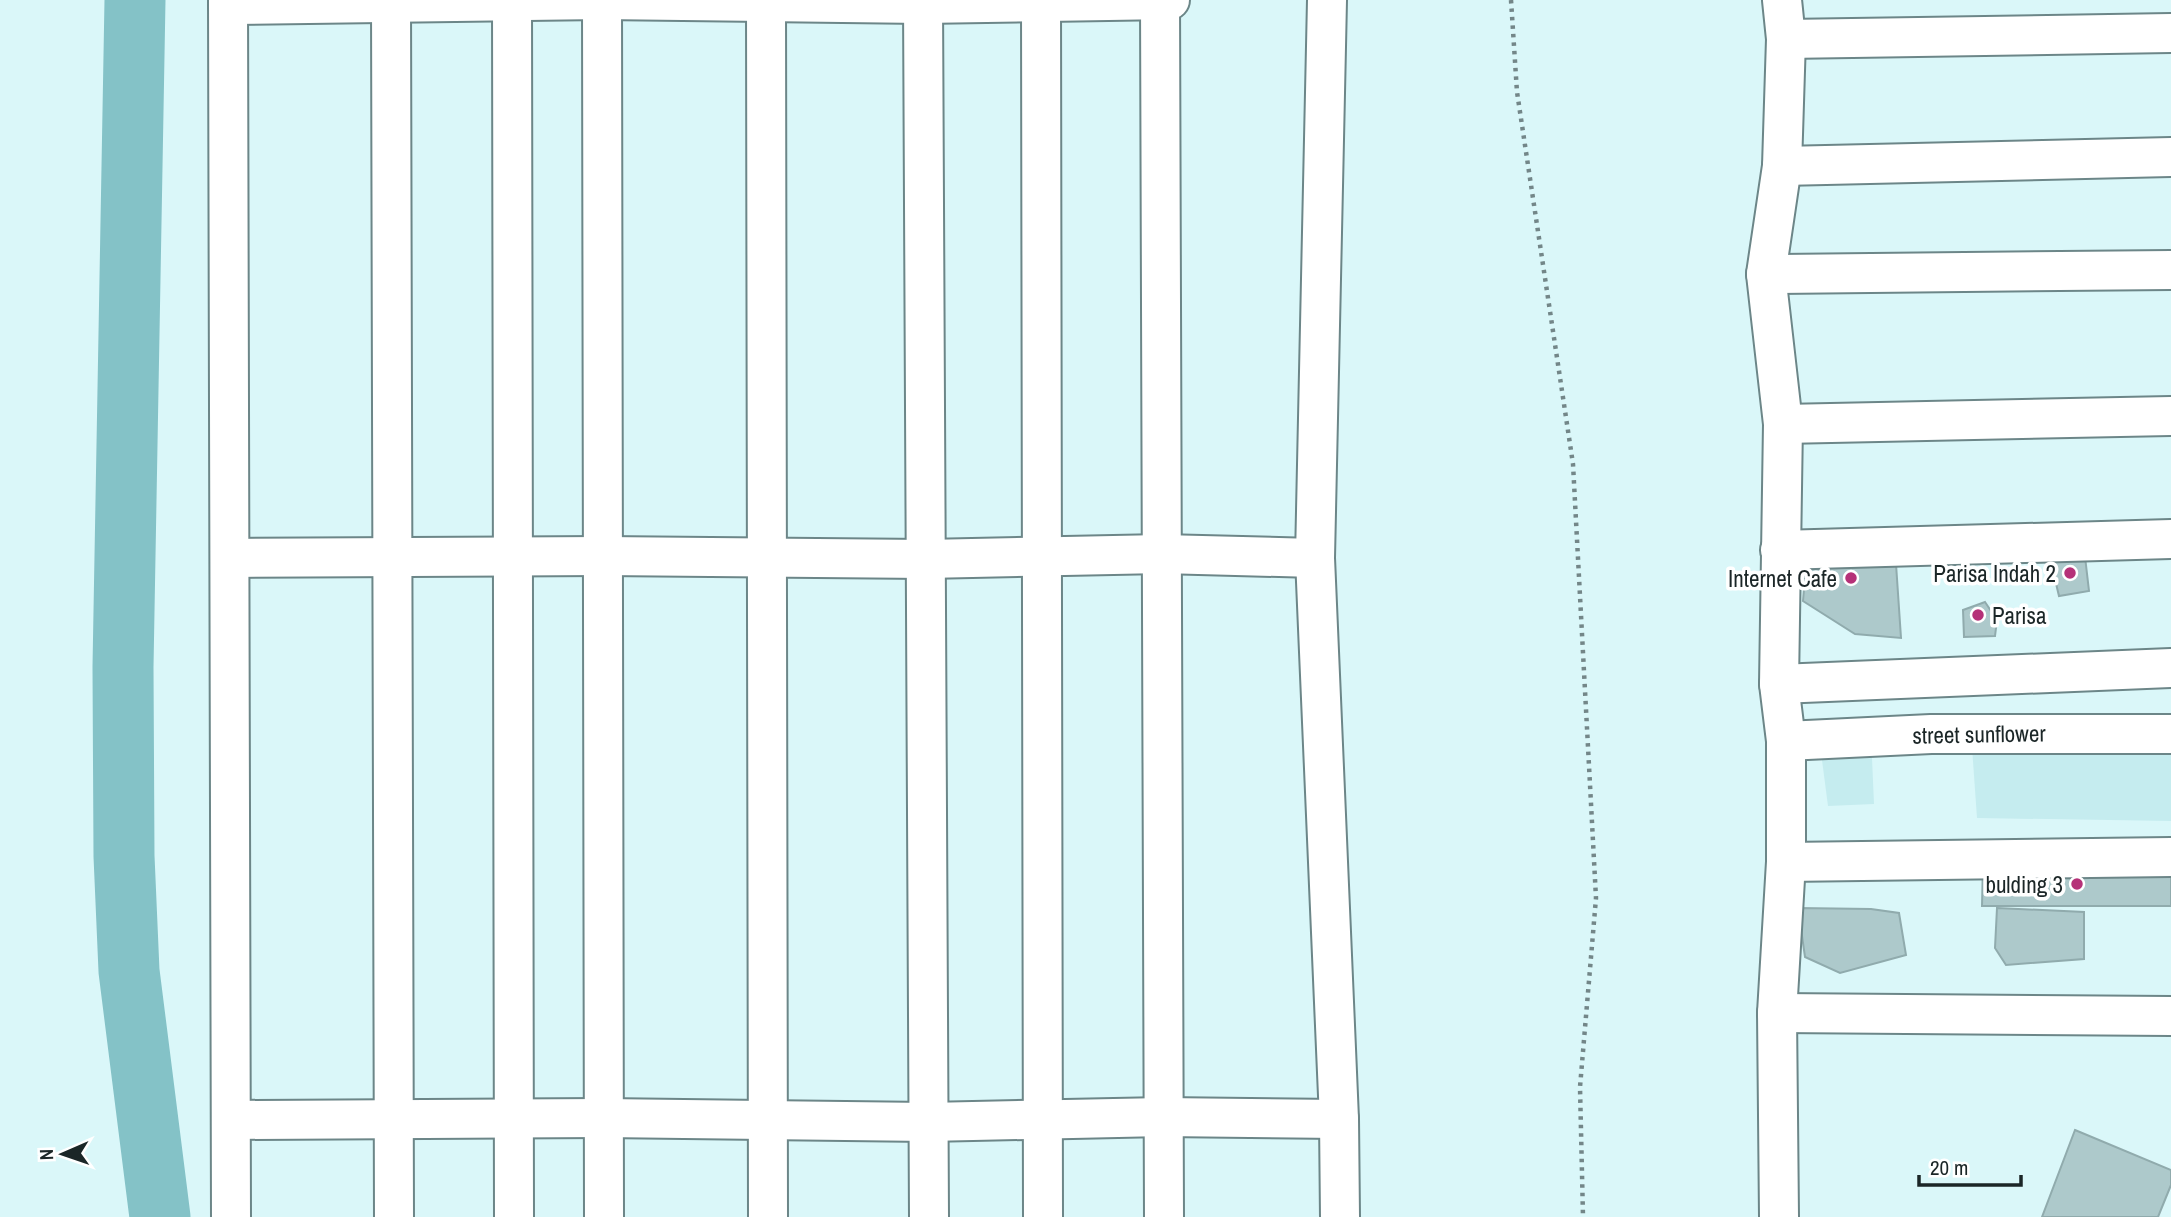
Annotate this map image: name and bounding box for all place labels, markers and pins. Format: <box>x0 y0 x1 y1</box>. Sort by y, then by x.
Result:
place label: Parisa Indah 2 <box>1933 558 2056 589</box>
place label: Internet Cafe <box>1728 563 1837 594</box>
marker: Parisa Indah 2 <box>2062 565 2078 581</box>
marker: Internet Cafe <box>1843 570 1859 586</box>
place label: Parisa <box>1992 600 2047 631</box>
marker: Parisa <box>1970 607 1986 623</box>
place label: bulding 3 <box>1985 869 2063 900</box>
marker: bulding 3 <box>2069 876 2085 892</box>

